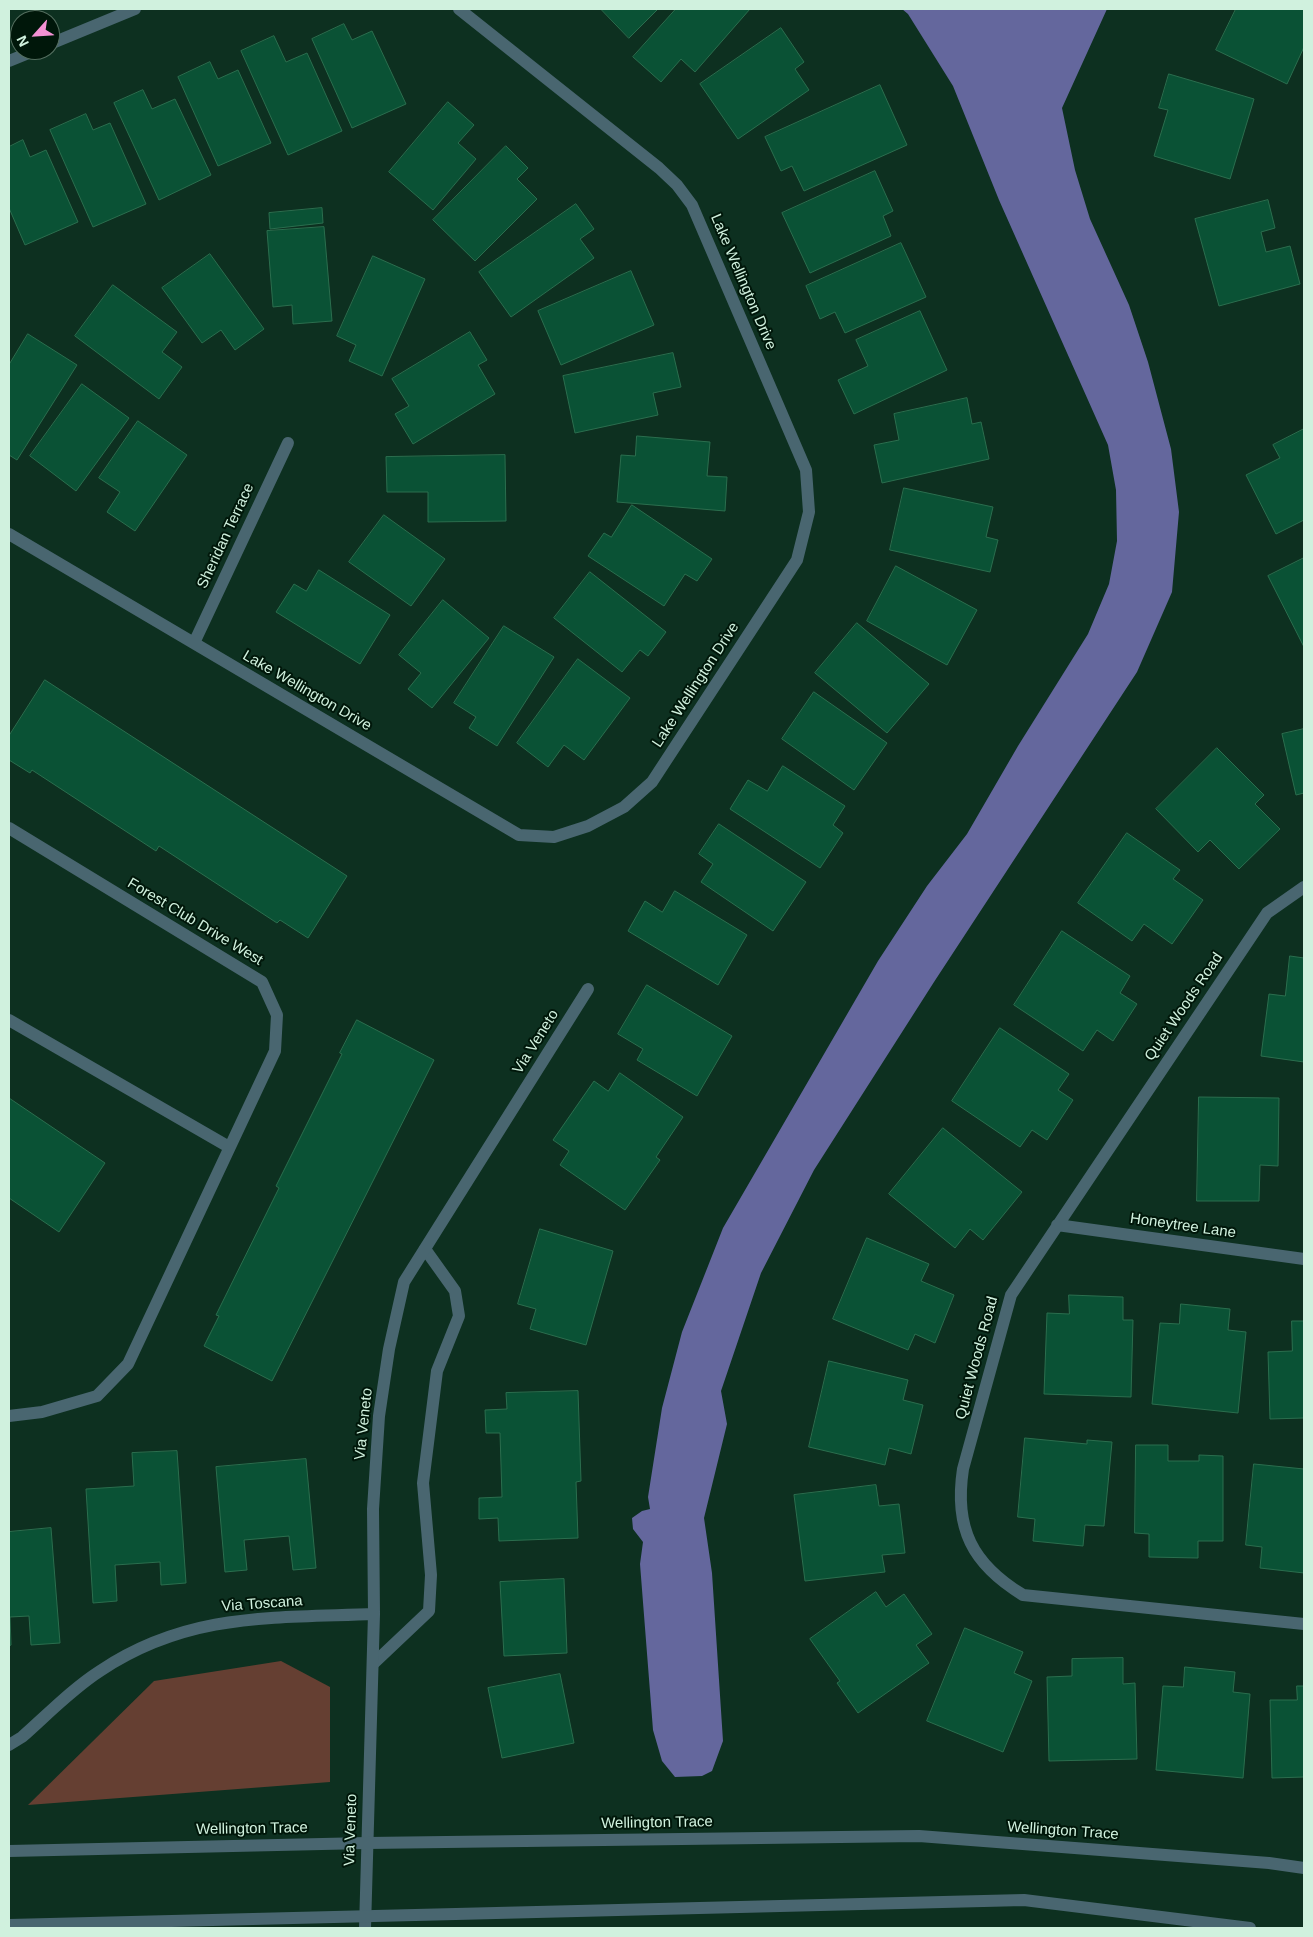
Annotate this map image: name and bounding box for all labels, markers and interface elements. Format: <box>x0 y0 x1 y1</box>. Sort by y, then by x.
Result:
north arrow <box>10 10 60 60</box>
text: N <box>13 33 32 49</box>
street label: Lake Wellington Drive <box>706 211 780 353</box>
street label: Sheridan Terrace <box>194 480 258 592</box>
street label: Lake Wellington Drive <box>649 619 743 751</box>
street label: Lake Wellington Drive <box>239 647 375 735</box>
street label: Forest Club Drive West <box>124 874 266 970</box>
street label: Quiet Woods Road <box>1141 950 1227 1064</box>
street label: Via Veneto <box>509 1007 563 1077</box>
street label: Honeytree Lane <box>1129 1210 1237 1242</box>
street label: Quiet Woods Road <box>952 1295 1002 1421</box>
street label: Via Veneto <box>351 1387 377 1461</box>
street label: Via Toscana <box>221 1592 303 1616</box>
street label: Via Veneto <box>341 1794 361 1866</box>
street label: Wellington Trace <box>601 1813 713 1833</box>
street label: Wellington Trace <box>1007 1818 1119 1844</box>
street label: Wellington Trace <box>196 1819 308 1839</box>

